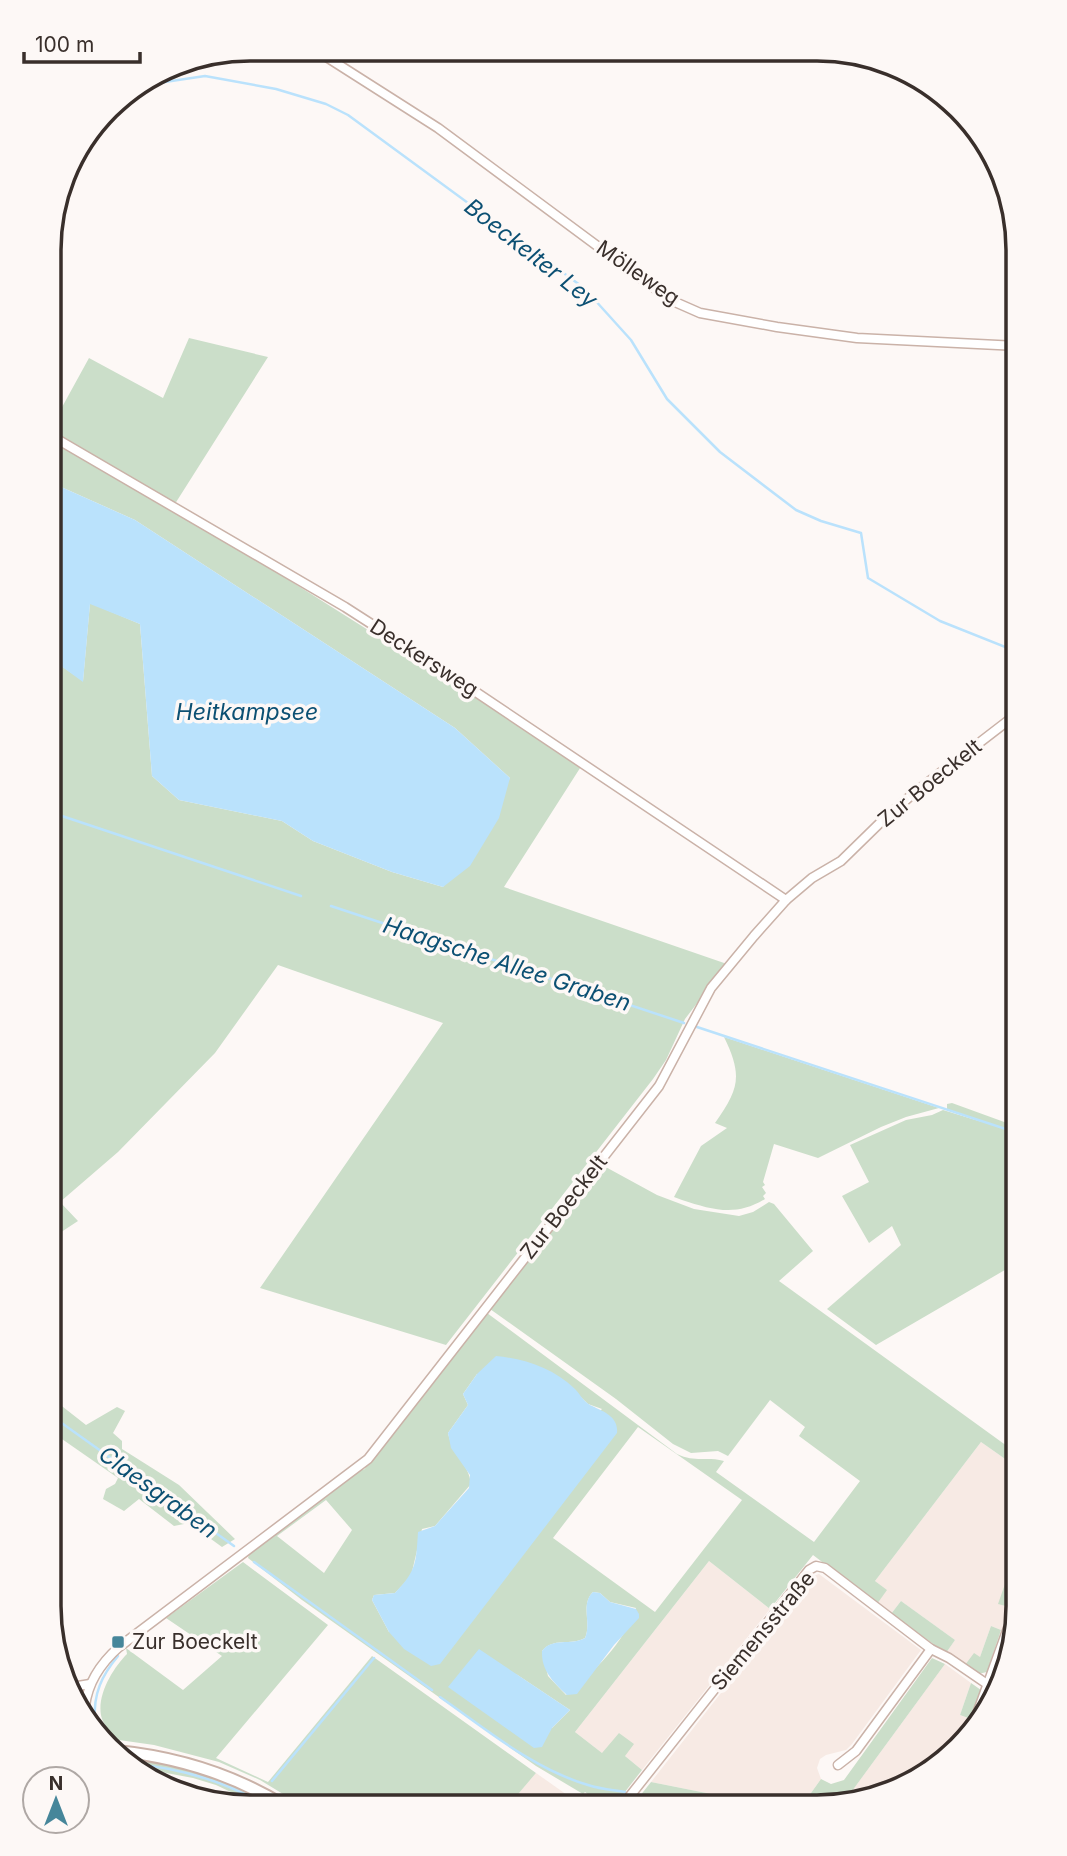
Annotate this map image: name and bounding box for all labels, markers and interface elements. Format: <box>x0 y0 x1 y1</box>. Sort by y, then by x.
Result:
scale bar <box>24 21 140 65</box>
text: 100 m <box>35 32 94 57</box>
water label: Boeckelter Ley <box>459 192 604 314</box>
street label: Mölleweg <box>592 235 685 310</box>
street label: Deckersweg <box>366 613 483 702</box>
water label: Heitkampsee <box>176 698 318 726</box>
street label: Zur Boeckelt <box>873 733 986 832</box>
water label: Haagsche Allee Graben <box>380 911 634 1017</box>
street label: Zur Boeckelt <box>515 1149 612 1264</box>
water label: Claesgraben <box>93 1440 223 1544</box>
street label: Siemensstraße <box>706 1566 820 1695</box>
place label: Zur Boeckelt <box>132 1629 258 1654</box>
marker: Zur Boeckelt <box>110 1634 126 1650</box>
north arrow <box>21 1765 91 1835</box>
text: N <box>49 1772 63 1795</box>

